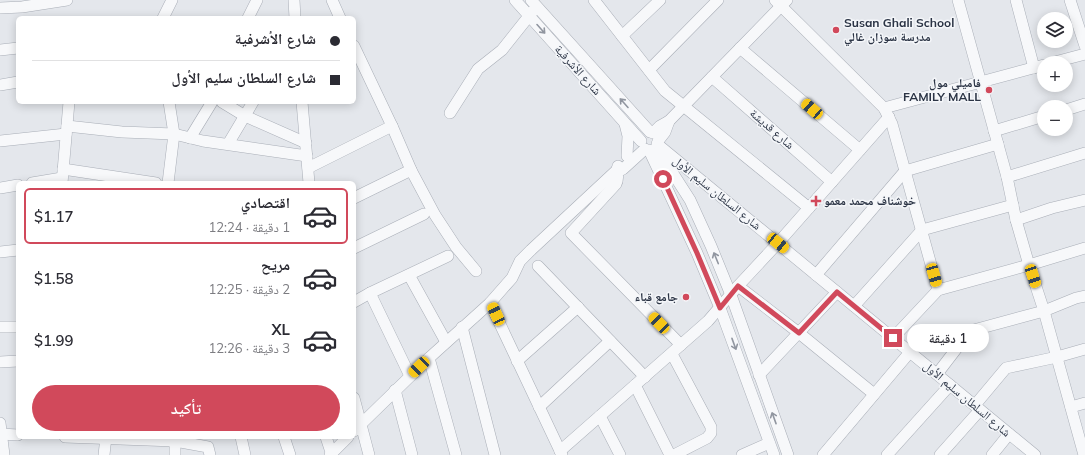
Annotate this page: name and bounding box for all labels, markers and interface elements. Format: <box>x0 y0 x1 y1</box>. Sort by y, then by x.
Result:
map controls <box>1037 12 1073 136</box>
button: layers <box>1037 12 1073 48</box>
place label: Susan Ghali School مدرسة سوزان غالي <box>844 15 954 47</box>
one-way arrow <box>536 24 545 34</box>
marker: Susan Ghali School مدرسة سوزان غالي <box>831 25 841 35</box>
text: شارع الأشرفية <box>235 29 316 48</box>
street label: شارع الأشرفية <box>551 41 605 99</box>
button: + <box>1037 56 1073 92</box>
text: شارع السلطان سليم الأول <box>172 68 316 87</box>
place label: فاميلي مول FAMILY MALL <box>903 75 981 104</box>
marker: فاميلي مول FAMILY MALL <box>984 85 994 95</box>
car <box>799 97 825 121</box>
one-way arrow <box>619 98 628 108</box>
button: − <box>1037 100 1073 136</box>
street label: شارع قديشة <box>746 105 798 153</box>
street label: شارع السلطان سليم الأول <box>669 152 765 234</box>
route start <box>654 170 672 188</box>
text: اقتصادي <box>241 193 290 212</box>
place label: خوشناف محمد معمو <box>824 193 916 208</box>
marker: خوشناف محمد معمو <box>811 196 821 206</box>
icon: car <box>302 198 338 234</box>
text: $1.17 <box>34 207 74 226</box>
text: 1 دقيقة · 12:24 <box>208 219 290 235</box>
car <box>765 231 791 255</box>
one-way arrow <box>712 253 720 265</box>
text: مريح <box>261 255 290 274</box>
icon: car <box>302 260 338 296</box>
car <box>925 262 943 288</box>
car <box>1024 263 1042 289</box>
text: $1.58 <box>34 269 74 288</box>
text: 2 دقيقة · 12:25 <box>208 281 290 297</box>
place label: جامع قباء <box>635 289 678 305</box>
marker: جامع قباء <box>681 292 691 302</box>
car <box>485 301 507 327</box>
car <box>646 310 672 336</box>
text: XL <box>272 320 290 339</box>
icon: car <box>302 322 338 358</box>
callout: 1 دقيقة <box>907 324 989 352</box>
route end <box>884 329 902 347</box>
text: 1 دقيقة <box>929 330 967 346</box>
text: $1.99 <box>34 331 74 350</box>
one-way arrow <box>730 338 738 350</box>
text: 3 دقيقة · 12:26 <box>208 340 290 356</box>
car <box>406 354 432 380</box>
street label: شارع السلطان سليم الأول <box>920 358 1014 440</box>
button: تأكيد <box>32 385 340 431</box>
one-way arrow <box>770 413 778 425</box>

